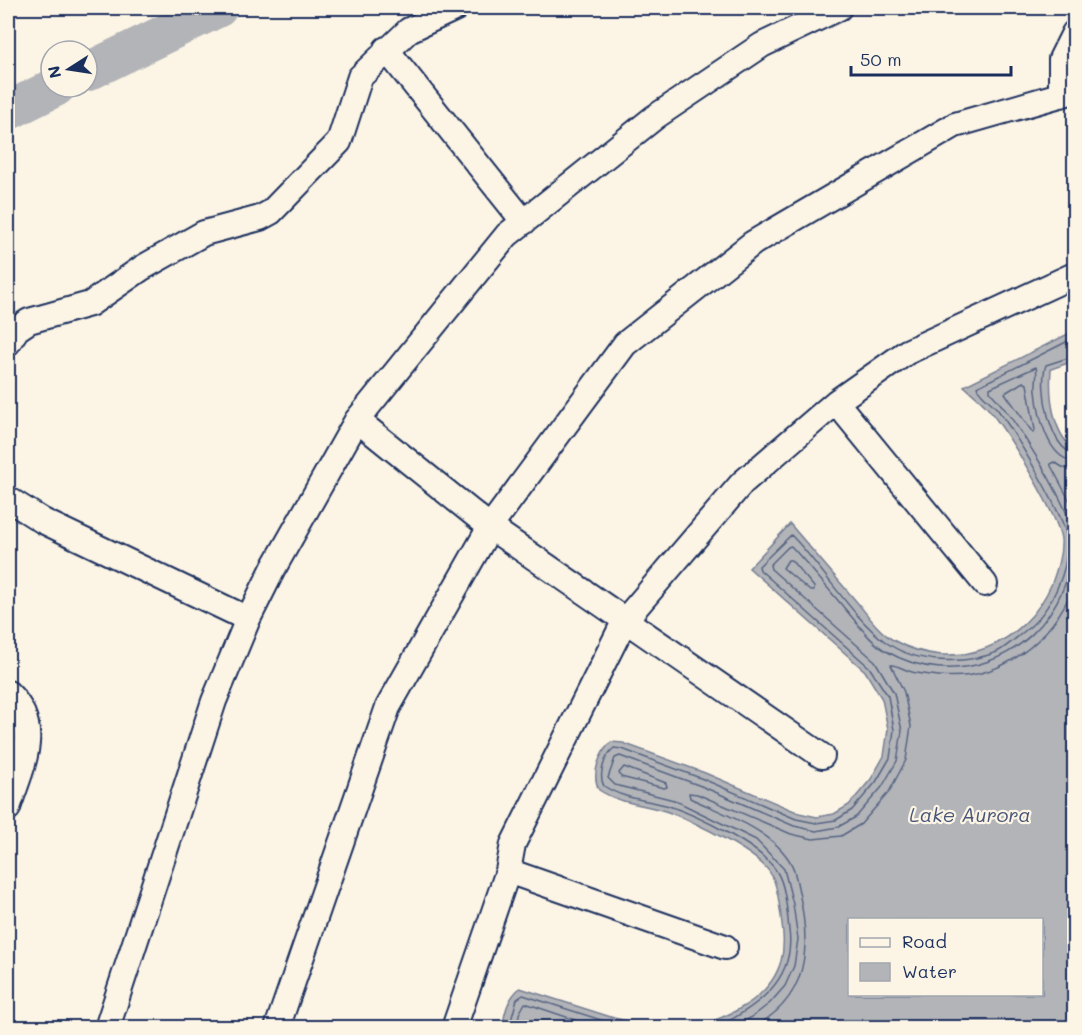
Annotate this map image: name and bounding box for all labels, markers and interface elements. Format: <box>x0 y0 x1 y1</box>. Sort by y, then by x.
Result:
north arrow <box>39 39 99 99</box>
scale bar <box>851 39 1012 77</box>
text: 50 m <box>860 47 902 71</box>
text: N <box>42 64 65 80</box>
water label: Lake Aurora <box>909 801 1031 827</box>
legend <box>848 918 1043 996</box>
text: Road <box>902 929 947 953</box>
text: Water <box>902 959 957 983</box>

